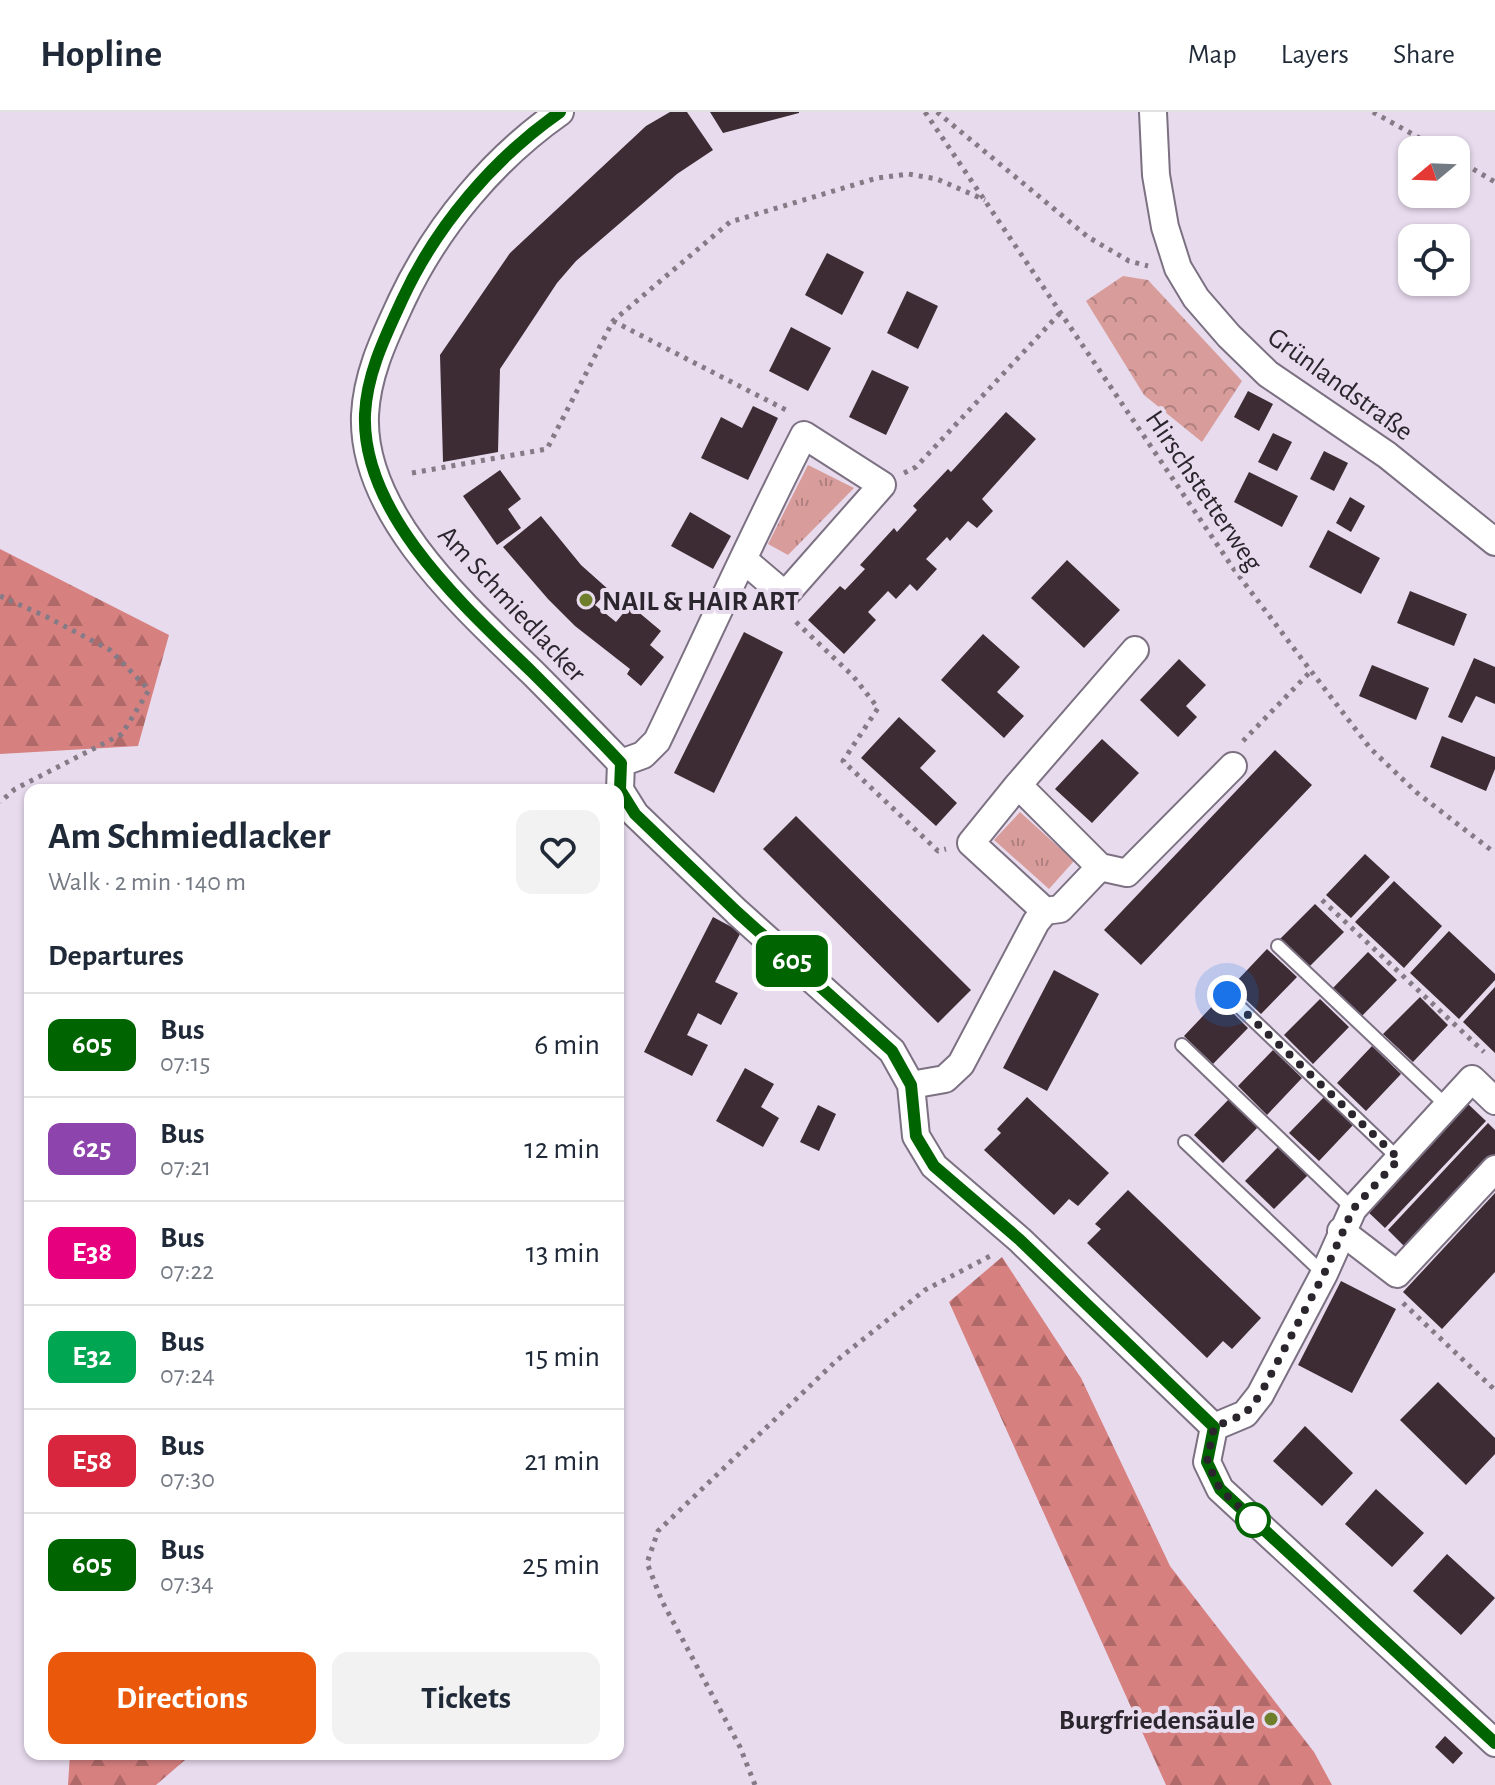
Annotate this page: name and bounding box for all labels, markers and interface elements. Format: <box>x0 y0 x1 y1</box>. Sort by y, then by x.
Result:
text: Hopline <box>40 36 162 74</box>
text: Map <box>1188 41 1237 69</box>
text: Layers <box>1281 41 1349 69</box>
text: Share <box>1393 41 1455 69</box>
north arrow <box>1398 136 1470 208</box>
map controls <box>1398 136 1470 296</box>
button: locate <box>1398 224 1470 296</box>
street label: Grünlandstraße <box>1262 323 1417 446</box>
street label: Hirschstetterweg <box>1139 406 1267 577</box>
street label: Am Schmiedlacker <box>432 521 591 688</box>
place label: NAIL & HAIR ART <box>602 588 799 616</box>
marker: NAIL & HAIR ART <box>577 591 595 609</box>
button: heart <box>516 810 600 894</box>
text: Am Schmiedlacker <box>48 818 330 856</box>
text: Walk · 2 min · 140 m <box>48 869 246 895</box>
line badge: 605 <box>746 935 838 987</box>
text: Departures <box>48 941 184 971</box>
text: 605 <box>772 947 812 975</box>
your location <box>1207 975 1247 1015</box>
text: Bus <box>160 1015 205 1045</box>
text: 6 min <box>534 1030 600 1060</box>
text: 605 <box>72 1031 112 1059</box>
text: 07:15 <box>160 1050 210 1076</box>
text: Bus <box>160 1119 205 1149</box>
text: 12 min <box>524 1134 600 1164</box>
text: 625 <box>73 1135 111 1163</box>
text: 07:21 <box>160 1154 211 1180</box>
text: Bus <box>160 1223 205 1253</box>
text: 13 min <box>526 1238 600 1268</box>
text: E38 <box>72 1239 112 1267</box>
text: 07:22 <box>160 1258 214 1284</box>
text: Bus <box>160 1327 205 1357</box>
text: 15 min <box>525 1342 600 1372</box>
text: E32 <box>72 1343 112 1371</box>
text: 07:24 <box>160 1362 215 1388</box>
text: Bus <box>160 1431 205 1461</box>
text: 21 min <box>524 1446 600 1476</box>
text: E58 <box>72 1447 112 1475</box>
text: 07:30 <box>160 1466 215 1492</box>
unlabelled marker <box>1236 1503 1270 1537</box>
text: Bus <box>160 1535 205 1565</box>
text: 25 min <box>522 1550 600 1580</box>
text: 605 <box>72 1551 112 1579</box>
text: 07:34 <box>160 1570 214 1596</box>
button: Directions <box>48 1652 316 1744</box>
button: Tickets <box>332 1652 600 1744</box>
place label: Burgfriedensäule <box>1059 1707 1255 1735</box>
marker: Burgfriedensäule <box>1262 1710 1280 1728</box>

